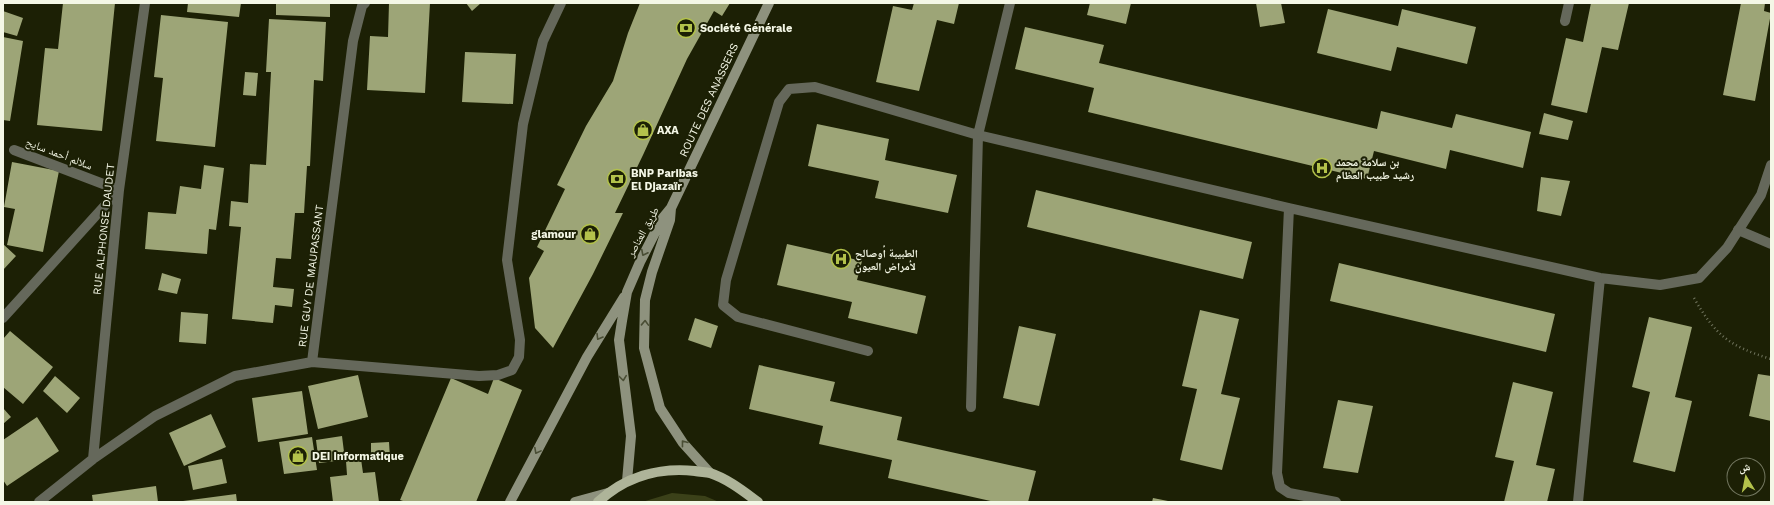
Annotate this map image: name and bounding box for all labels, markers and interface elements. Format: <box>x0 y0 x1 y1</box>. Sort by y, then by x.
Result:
bank icon: Société Générale <box>675 17 697 39</box>
place label: Société Générale <box>700 22 792 35</box>
street label: ROUTE DES ANASSERS <box>677 41 741 159</box>
shop icon: AXA <box>632 119 654 141</box>
place label: AXA <box>657 124 679 137</box>
street label: سلالم أحمد سايح <box>24 135 94 174</box>
place label: بن سلامة محمد رشيد طبيب العظام <box>1336 156 1414 183</box>
hospital icon: بن سلامة محمد رشيد طبيب العظام <box>1311 157 1333 179</box>
street label: RUE ALPHONSE DAUDET <box>91 162 117 295</box>
place label: BNP Paribas El Djazaïr <box>631 167 698 193</box>
bank icon: BNP Paribas El Djazaïr <box>606 168 628 190</box>
street label: RUE GUY DE MAUPASSANT <box>296 204 326 348</box>
street label: طريق العناصر <box>624 205 662 260</box>
shop icon: glamour <box>579 223 601 245</box>
place label: glamour <box>531 228 576 241</box>
place label: الطبيبة أوصالح لأمراض العيون <box>855 245 918 274</box>
hospital icon: الطبيبة أوصالح لأمراض العيون <box>830 248 852 270</box>
one-way arrow <box>642 249 649 256</box>
one-way arrow <box>640 320 649 326</box>
one-way arrow <box>597 333 604 340</box>
one-way arrow <box>618 375 627 381</box>
one-way arrow <box>682 441 689 448</box>
shop icon: DEI informatique <box>287 445 309 467</box>
one-way arrow <box>534 447 542 454</box>
place label: DEI informatique <box>312 450 404 463</box>
north arrow <box>1726 457 1766 497</box>
text: ش <box>1737 460 1752 476</box>

